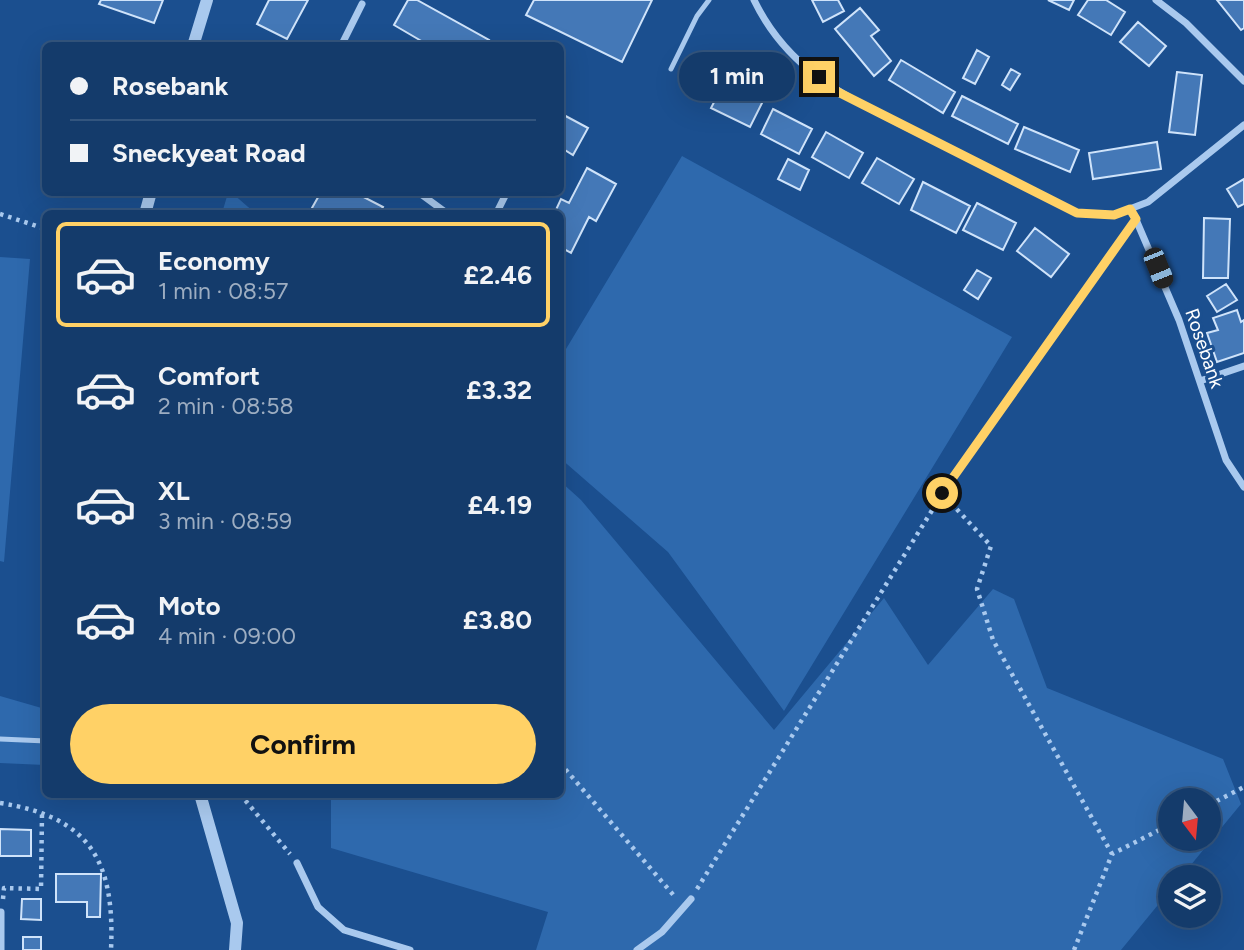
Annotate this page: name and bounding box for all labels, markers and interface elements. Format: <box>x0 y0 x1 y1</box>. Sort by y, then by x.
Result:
callout: 1 min <box>679 52 794 102</box>
route end <box>803 61 835 93</box>
text: 1 min <box>710 62 764 90</box>
text: Rosebank <box>112 70 229 102</box>
text: Sneckyeat Road <box>112 137 306 169</box>
icon: car <box>74 243 137 306</box>
text: Economy <box>158 245 270 277</box>
car <box>1141 245 1176 291</box>
text: £2.46 <box>463 259 532 291</box>
text: 1 min · 08:57 <box>158 277 288 305</box>
street label: Rosebank <box>1180 305 1229 392</box>
icon: car <box>74 358 137 421</box>
text: Comfort <box>158 360 260 392</box>
text: £3.32 <box>466 374 532 406</box>
text: 2 min · 08:58 <box>158 392 294 420</box>
icon: car <box>74 473 137 536</box>
text: XL <box>158 475 190 507</box>
route start <box>926 477 958 509</box>
text: £4.19 <box>468 489 532 521</box>
text: 3 min · 08:59 <box>158 507 292 535</box>
icon: car <box>74 588 137 651</box>
text: Moto <box>158 590 221 622</box>
text: £3.80 <box>463 604 532 636</box>
text: 4 min · 09:00 <box>158 622 296 650</box>
button: Confirm <box>70 704 536 784</box>
north arrow <box>1158 788 1222 850</box>
map controls <box>1158 788 1221 928</box>
button: layers <box>1158 865 1221 928</box>

